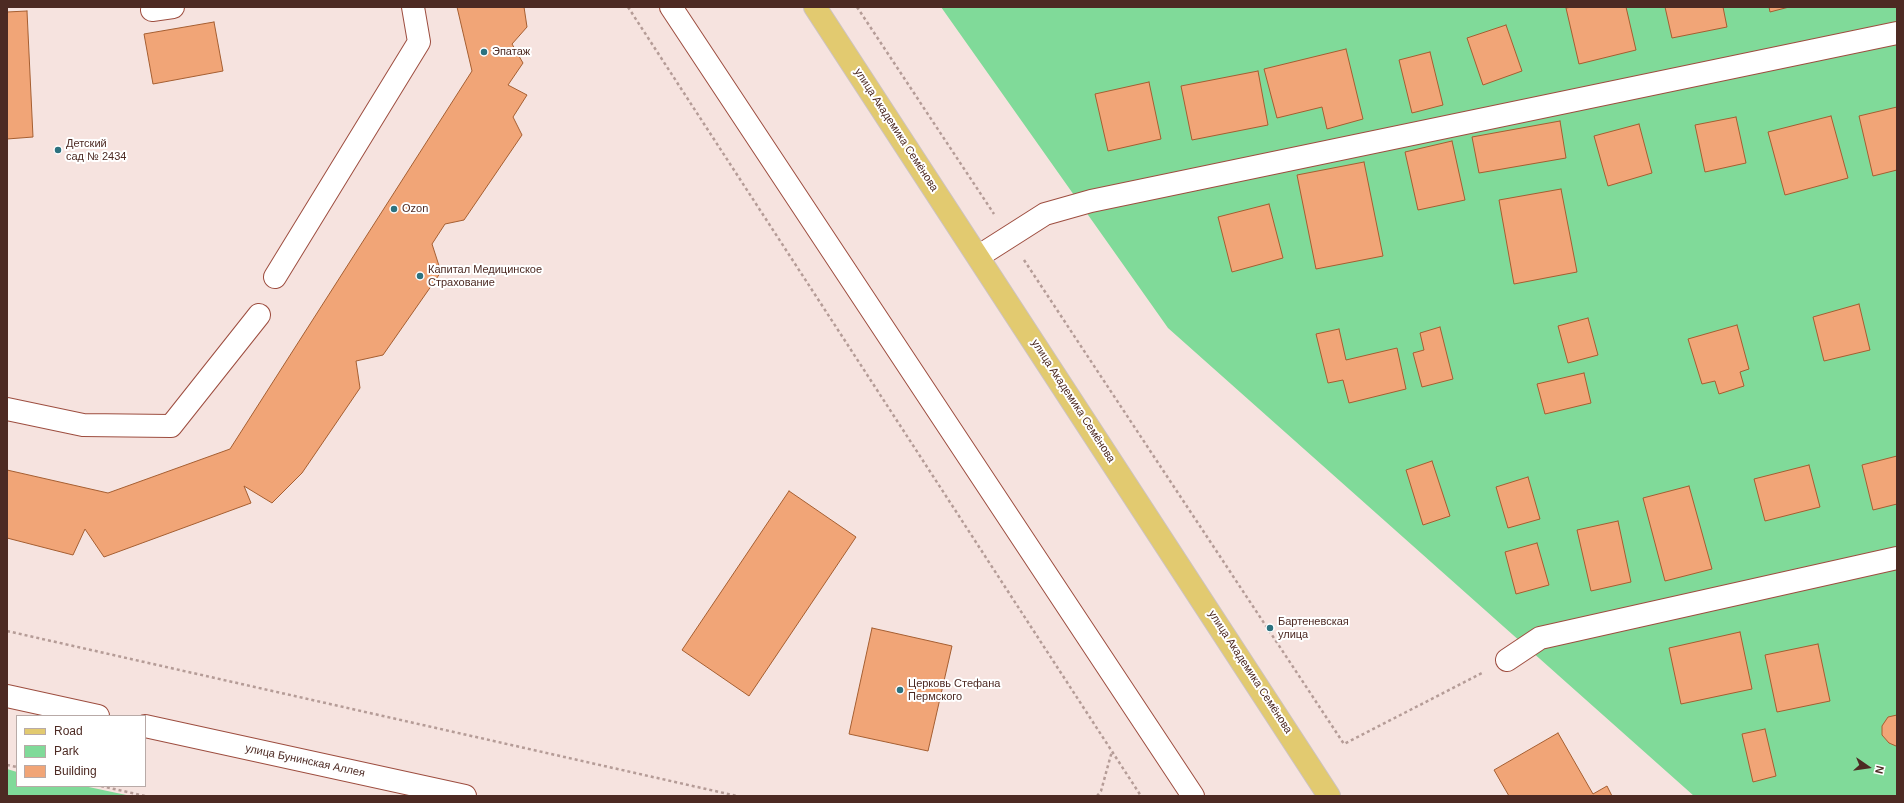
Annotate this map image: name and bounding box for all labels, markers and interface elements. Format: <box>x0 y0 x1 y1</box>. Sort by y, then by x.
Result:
place label: Эпатаж <box>492 45 530 59</box>
marker: Эпатаж <box>479 47 489 57</box>
street label: улица Академика Семёнова <box>851 66 941 194</box>
place label: Детский сад № 2434 <box>66 137 126 163</box>
marker: Детский сад № 2434 <box>53 145 63 155</box>
place label: Ozon <box>402 202 428 216</box>
marker: Ozon <box>389 204 399 214</box>
place label: Капитал Медицинское Страхование <box>428 263 542 289</box>
marker: Капитал Медицинское Страхование <box>415 271 425 281</box>
street label: улица Академика Семёнова <box>1028 337 1118 465</box>
street label: улица Академика Семёнова <box>1205 608 1295 736</box>
place label: Бартеневская улица <box>1278 615 1349 641</box>
marker: Бартеневская улица <box>1265 623 1275 633</box>
place label: Церковь Стефана Пермского <box>908 677 1000 703</box>
marker: Церковь Стефана Пермского <box>895 685 905 695</box>
legend <box>16 715 146 787</box>
text: Road <box>54 724 83 738</box>
street label: улица Бунинская Аллея <box>244 742 366 780</box>
text: Park <box>54 744 79 758</box>
north arrow <box>1848 747 1888 787</box>
text: Building <box>54 764 97 778</box>
text: N <box>1873 764 1886 775</box>

